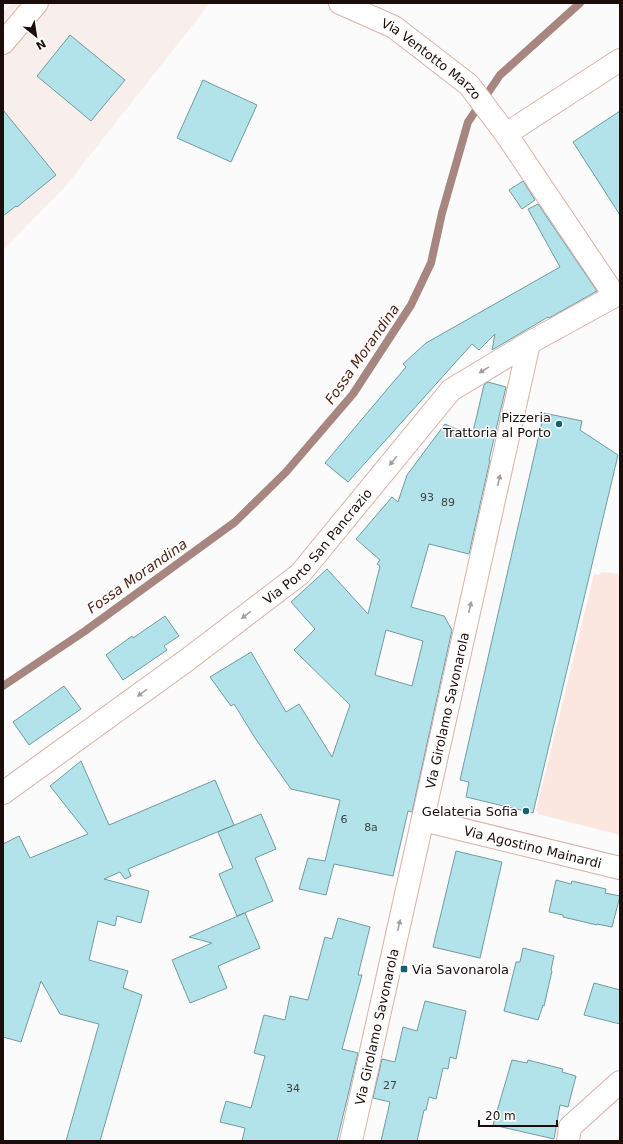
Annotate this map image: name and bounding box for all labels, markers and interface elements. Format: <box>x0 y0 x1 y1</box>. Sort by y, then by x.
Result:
street label: Via Ventotto Marzo <box>379 15 484 102</box>
north arrow <box>16 16 56 56</box>
text: N <box>34 36 48 52</box>
water label: Fossa Morandina <box>322 301 402 407</box>
one-way arrow <box>478 367 490 374</box>
place label: Pizzeria Trattoria al Porto <box>442 410 551 440</box>
marker: Pizzeria Trattoria al Porto <box>554 419 564 429</box>
one-way arrow <box>388 455 397 466</box>
one-way arrow <box>496 474 502 486</box>
street label: Via Porto San Pancrazio <box>260 485 375 607</box>
house number: 93 <box>420 491 434 504</box>
house number: 89 <box>441 496 455 509</box>
water label: Fossa Morandina <box>84 536 190 616</box>
one-way arrow <box>468 601 474 613</box>
one-way arrow <box>241 611 252 619</box>
street label: Via Girolamo Savonarola <box>422 631 472 790</box>
one-way arrow <box>137 689 147 697</box>
place label: Gelateria Sofia <box>422 804 518 819</box>
marker: Gelateria Sofia <box>521 806 531 816</box>
house number: 6 <box>341 813 348 826</box>
house number: 8a <box>364 821 378 834</box>
street label: Via Agostino Mainardi <box>462 823 603 871</box>
one-way arrow <box>397 919 403 932</box>
street label: Via Girolamo Savonarola <box>352 947 401 1107</box>
place label: Via Savonarola <box>412 962 509 977</box>
marker: Via Savonarola <box>399 964 409 974</box>
house number: 27 <box>383 1079 397 1092</box>
house number: 34 <box>286 1082 300 1095</box>
scale bar <box>479 1102 557 1128</box>
text: 20 m <box>485 1109 516 1123</box>

